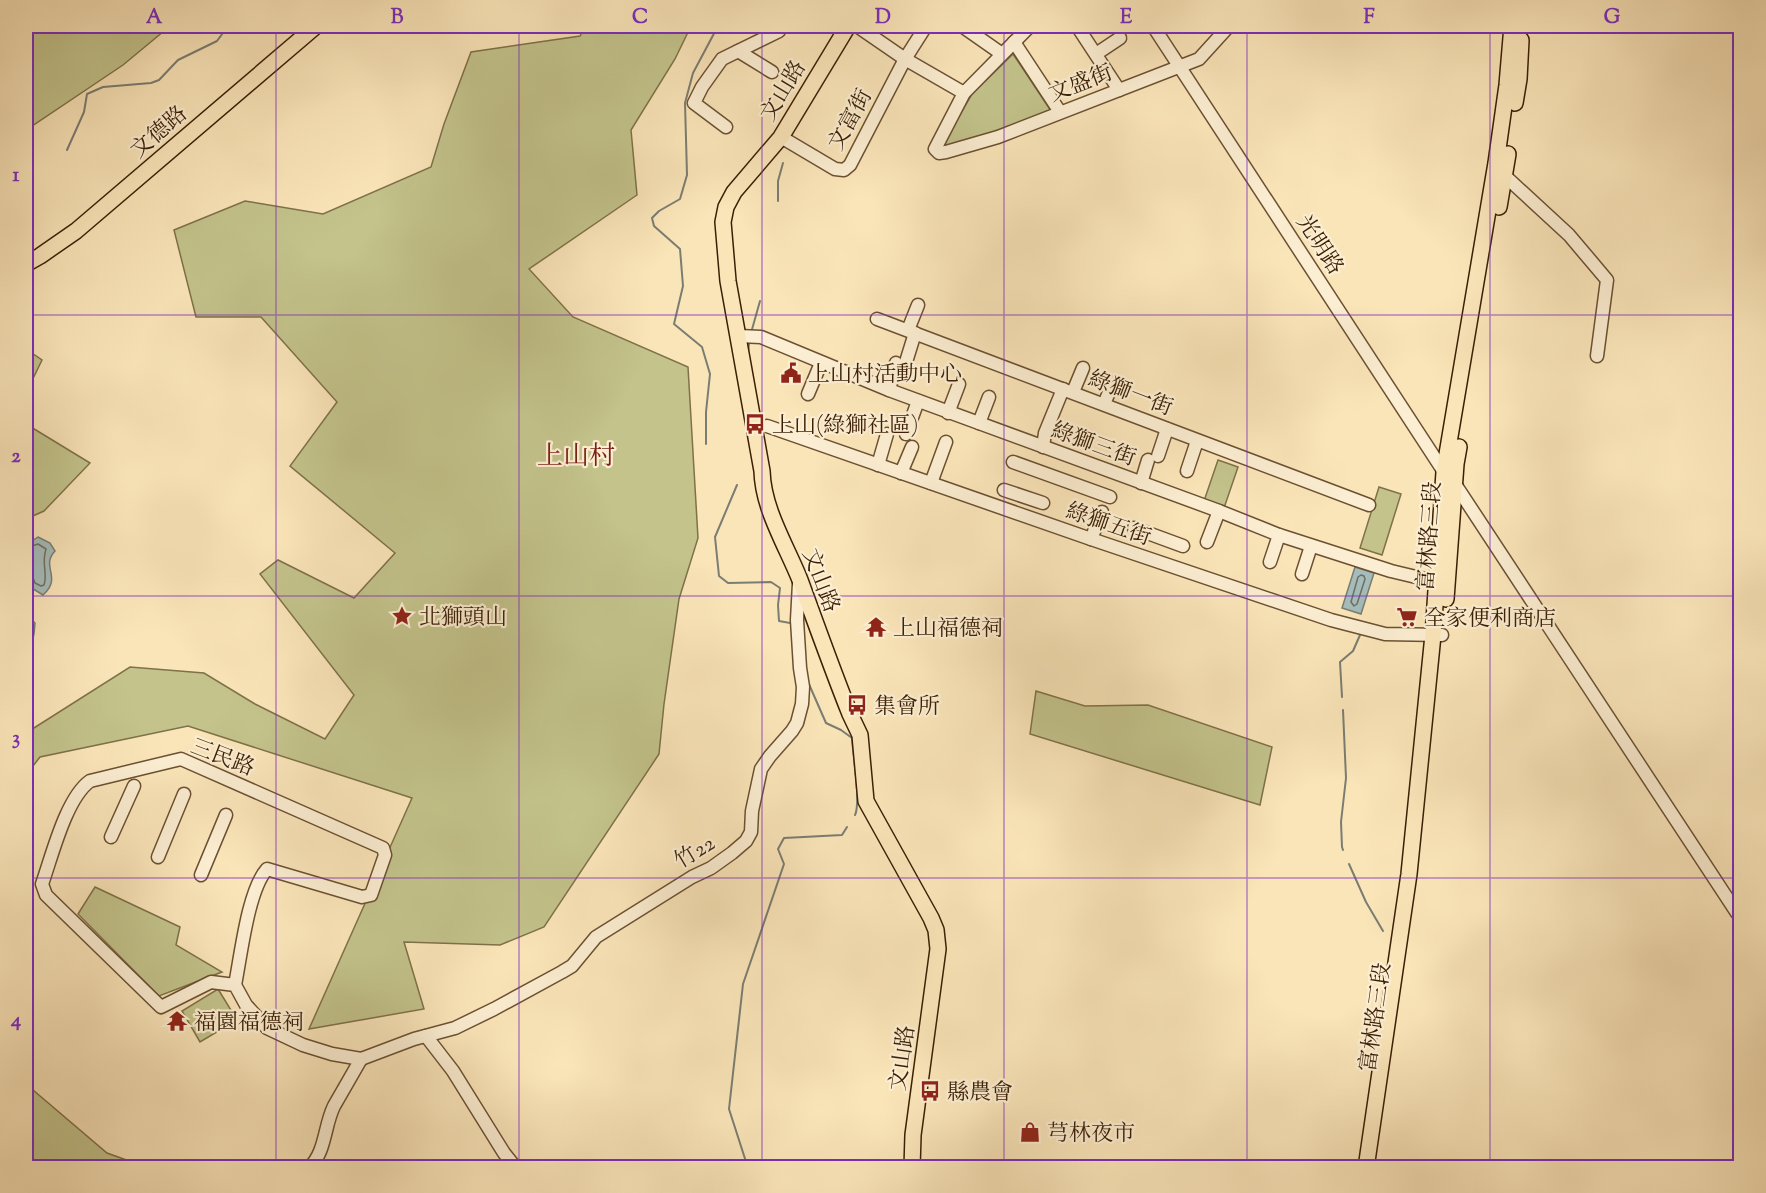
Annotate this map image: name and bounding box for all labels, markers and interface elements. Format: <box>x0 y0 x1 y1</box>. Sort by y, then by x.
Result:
text: A <box>146 4 163 33</box>
text: B <box>391 4 404 33</box>
text: C <box>632 4 648 33</box>
text: D <box>875 4 891 33</box>
text: E <box>1120 4 1133 33</box>
text: F <box>1363 4 1375 33</box>
text: G <box>1604 4 1621 33</box>
street label: 文山路 <box>754 55 815 128</box>
street label: 文盛街 <box>1045 58 1118 112</box>
street label: 文富街 <box>822 84 882 157</box>
street label: 文德路 <box>125 100 195 167</box>
text: 1 <box>13 162 20 191</box>
street label: 光明路 <box>1287 209 1350 282</box>
place label: 上山村活動中心 <box>808 360 962 392</box>
public building icon: 上山村活動中心 <box>779 361 803 385</box>
street label: 綠獅一街 <box>1083 364 1177 426</box>
place label: 上山(綠獅社區) <box>772 411 918 443</box>
bus stop icon: 上山(綠獅社區) <box>743 412 767 436</box>
street label: 綠獅三街 <box>1046 416 1140 476</box>
district label: 上山村 <box>537 439 615 476</box>
text: 2 <box>11 443 21 472</box>
street label: 富林路三段 <box>1411 480 1451 592</box>
street label: 綠獅五街 <box>1061 496 1155 555</box>
street label: 文山路 <box>792 545 846 618</box>
place label: 北獅頭山 <box>419 603 507 635</box>
place icon: 北獅頭山 <box>390 604 414 628</box>
place label: 全家便利商店 <box>1424 604 1556 636</box>
supermarket icon: 全家便利商店 <box>1395 605 1419 629</box>
place label: 上山福德祠 <box>893 614 1003 646</box>
temple icon: 上山福德祠 <box>864 615 888 639</box>
place label: 集會所 <box>874 692 940 724</box>
bus stop icon: 集會所 <box>845 693 869 717</box>
text: 3 <box>12 725 20 754</box>
street label: 三民路 <box>185 732 258 786</box>
street label: 竹22 <box>669 829 722 878</box>
street label: 富林路三段 <box>1353 961 1400 1074</box>
text: 4 <box>10 1007 21 1036</box>
place label: 福園福德祠 <box>194 1008 304 1040</box>
temple icon: 福園福德祠 <box>165 1009 189 1033</box>
street label: 文山路 <box>884 1024 924 1093</box>
place label: 縣農會 <box>947 1078 1013 1110</box>
bus stop icon: 縣農會 <box>918 1079 942 1103</box>
place label: 芎林夜市 <box>1047 1119 1135 1151</box>
shop icon: 芎林夜市 <box>1018 1120 1042 1144</box>

